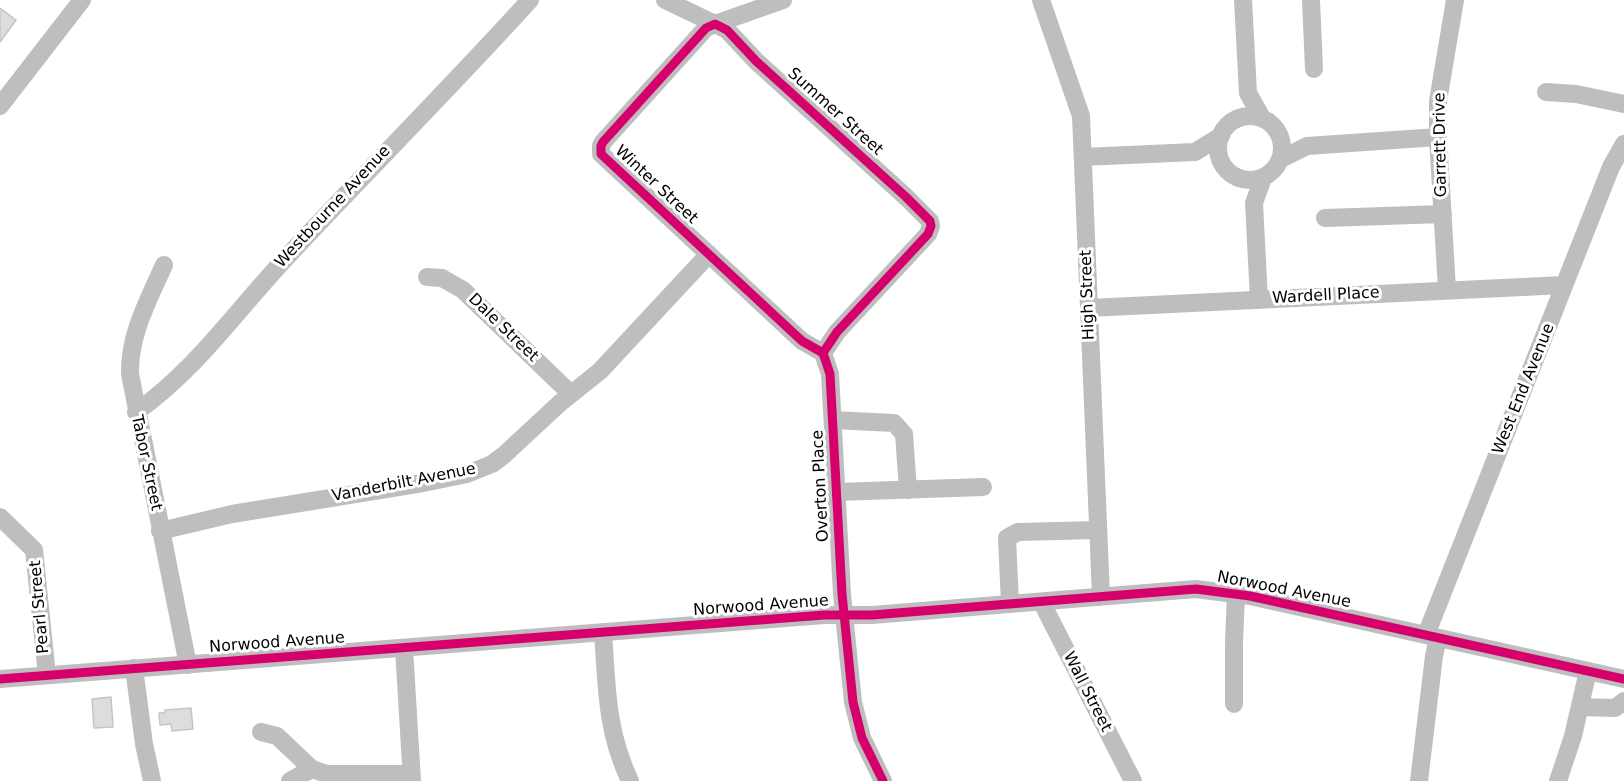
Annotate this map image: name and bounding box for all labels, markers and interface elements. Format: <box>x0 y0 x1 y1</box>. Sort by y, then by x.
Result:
street label: Summer Street <box>783 64 887 160</box>
street label: Garrett Drive <box>1430 92 1452 198</box>
street label: Westbourne Avenue <box>271 142 395 272</box>
street label: Winter Street <box>611 142 701 228</box>
street label: High Street <box>1077 249 1099 341</box>
street label: Wardell Place <box>1272 284 1380 308</box>
street label: Dale Street <box>464 290 542 366</box>
street label: West End Avenue <box>1489 321 1559 457</box>
street label: Tabor Street <box>127 413 165 513</box>
street label: Overton Place <box>808 429 834 543</box>
street label: Vanderbilt Avenue <box>330 460 478 506</box>
street label: Pearl Street <box>26 560 54 654</box>
street label: Norwood Avenue <box>1216 568 1352 612</box>
street label: Norwood Avenue <box>693 592 829 620</box>
street label: Norwood Avenue <box>209 629 345 657</box>
street label: Wall Street <box>1059 649 1115 735</box>

